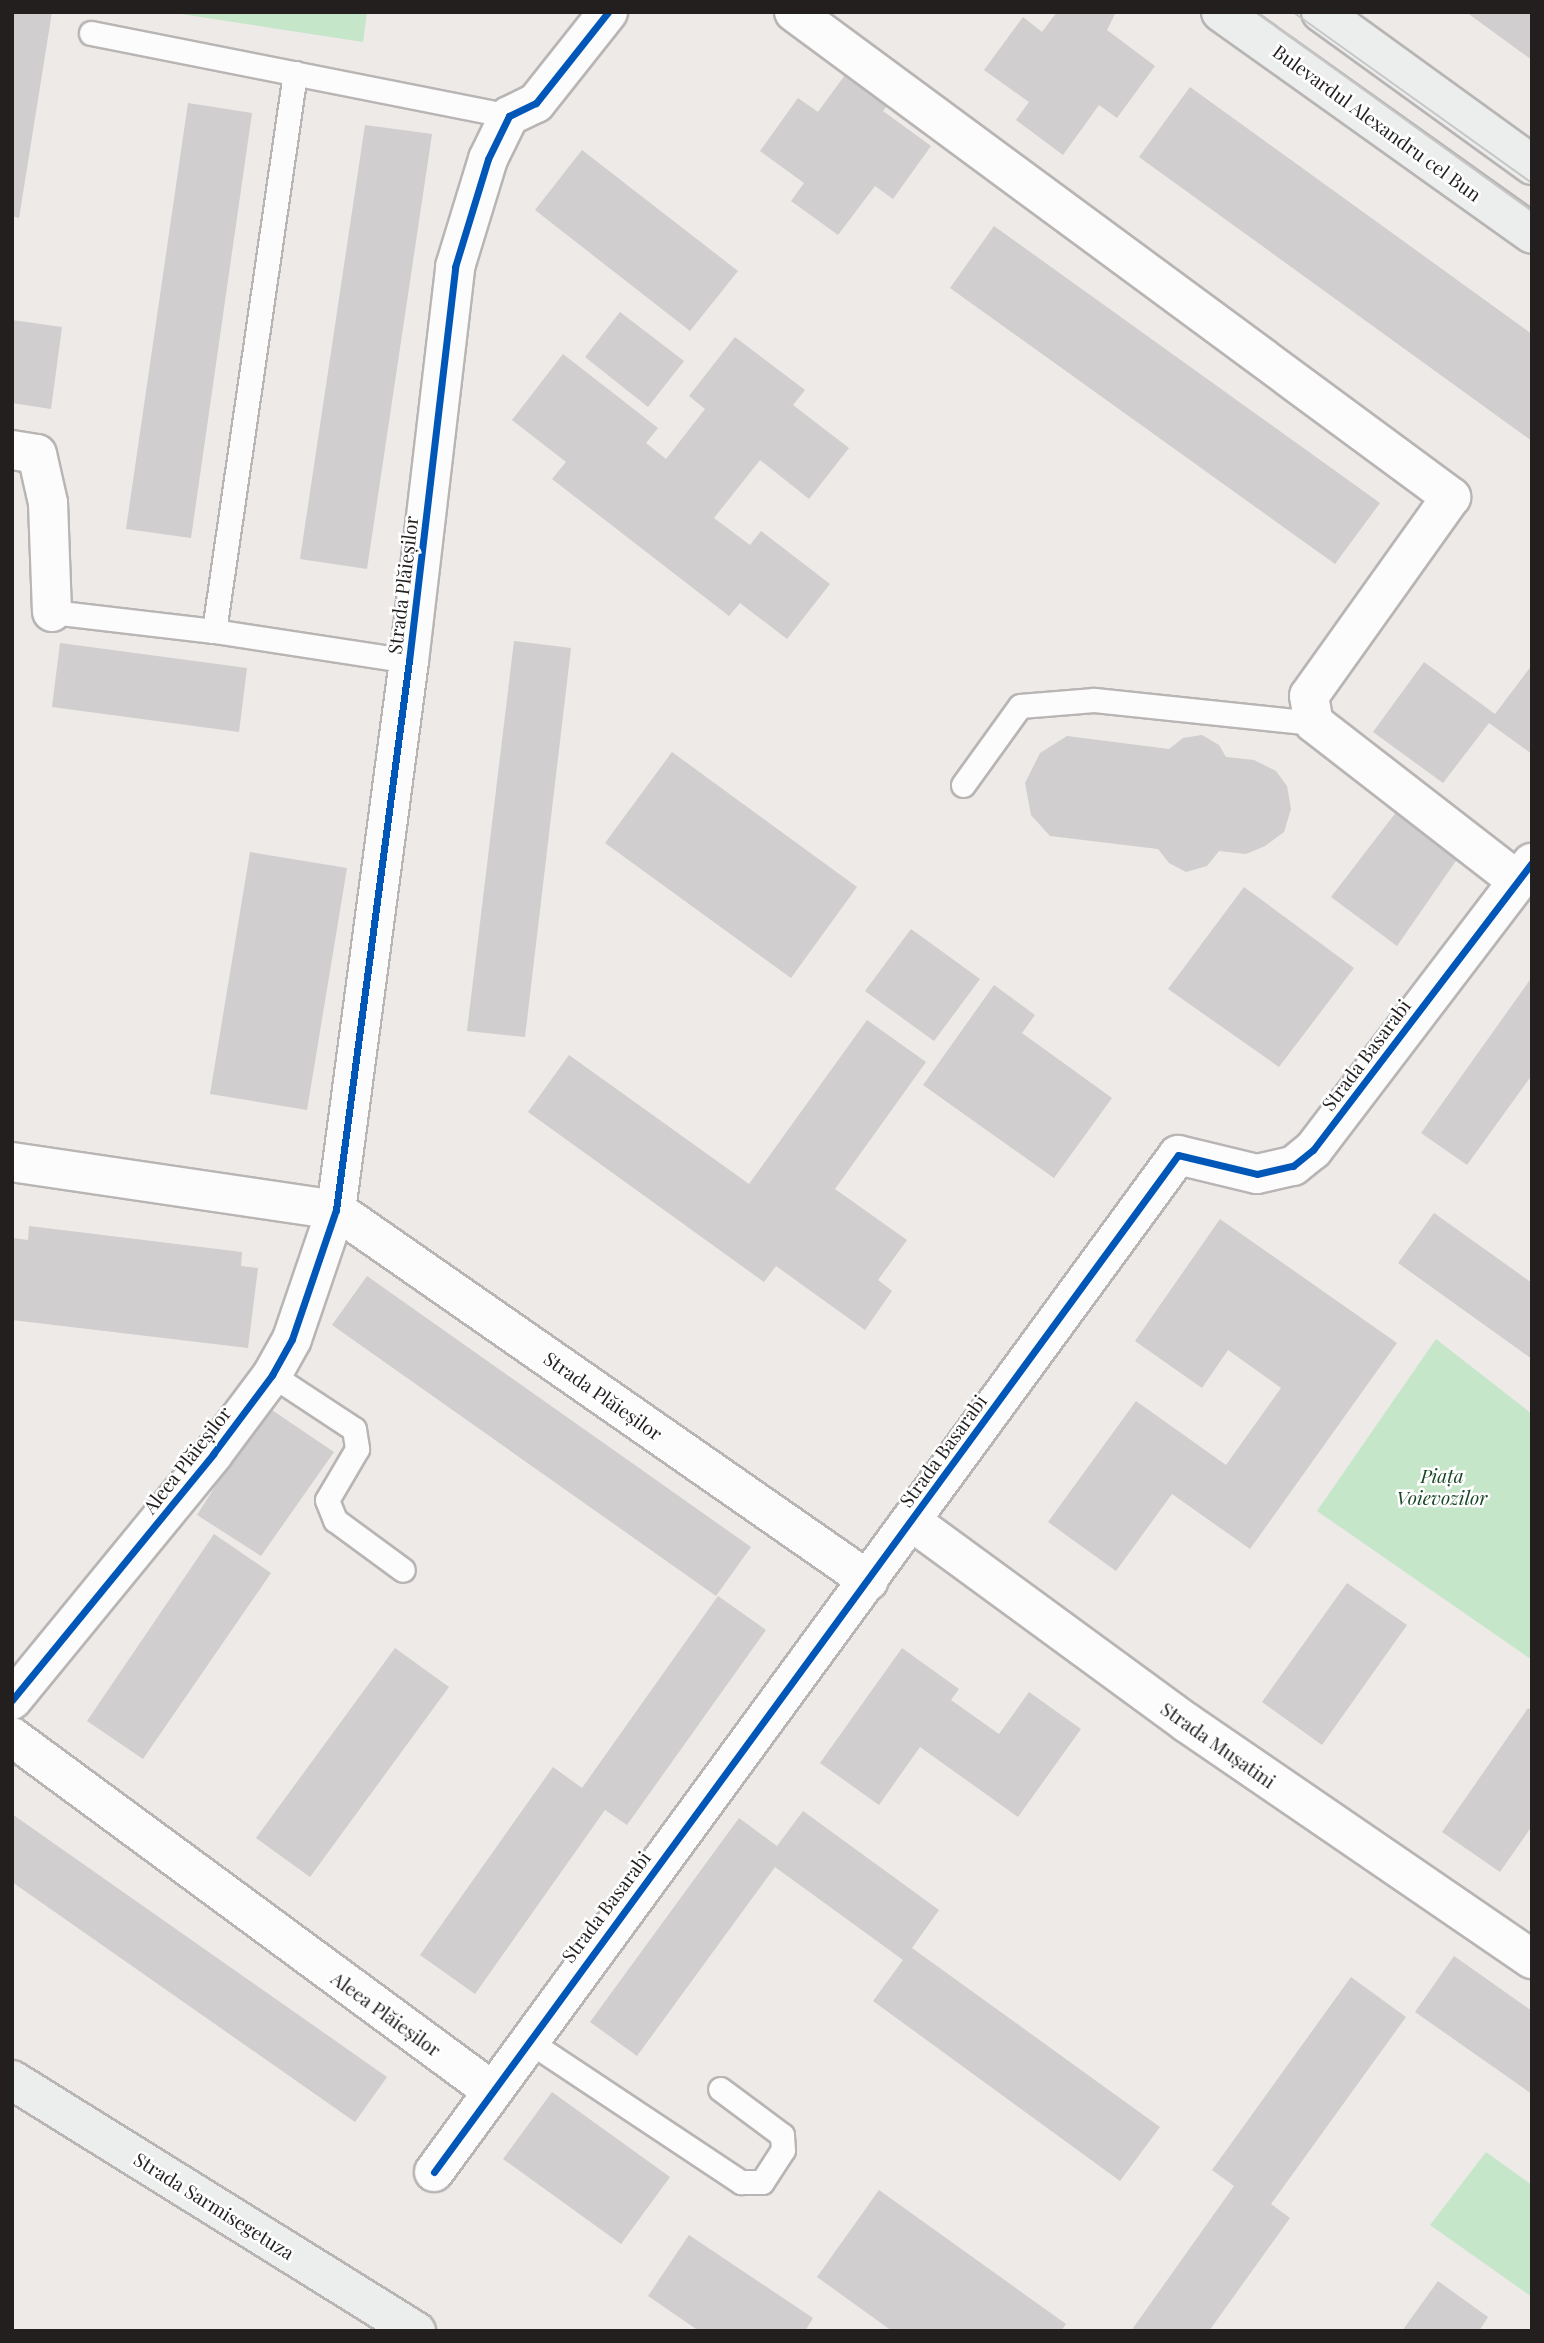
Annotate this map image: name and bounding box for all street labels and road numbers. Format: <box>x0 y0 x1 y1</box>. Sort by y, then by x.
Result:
street label: Bulevardul Alexandru cel Bun <box>1268 40 1486 206</box>
street label: Strada Plăieșilor <box>383 514 423 656</box>
street label: Strada Basarabi <box>1317 995 1415 1115</box>
street label: Strada Plăieșilor <box>539 1347 667 1445</box>
street label: Strada Basarabi <box>895 1390 991 1512</box>
street label: Aleea Plăieșilor <box>138 1402 236 1518</box>
street label: Strada Mușatini <box>1156 1697 1280 1793</box>
street label: Strada Basarabi <box>557 1847 655 1967</box>
street label: Aleea Plăieșilor <box>327 1967 445 2061</box>
street label: Strada Sarmisegetuza <box>130 2147 298 2265</box>

